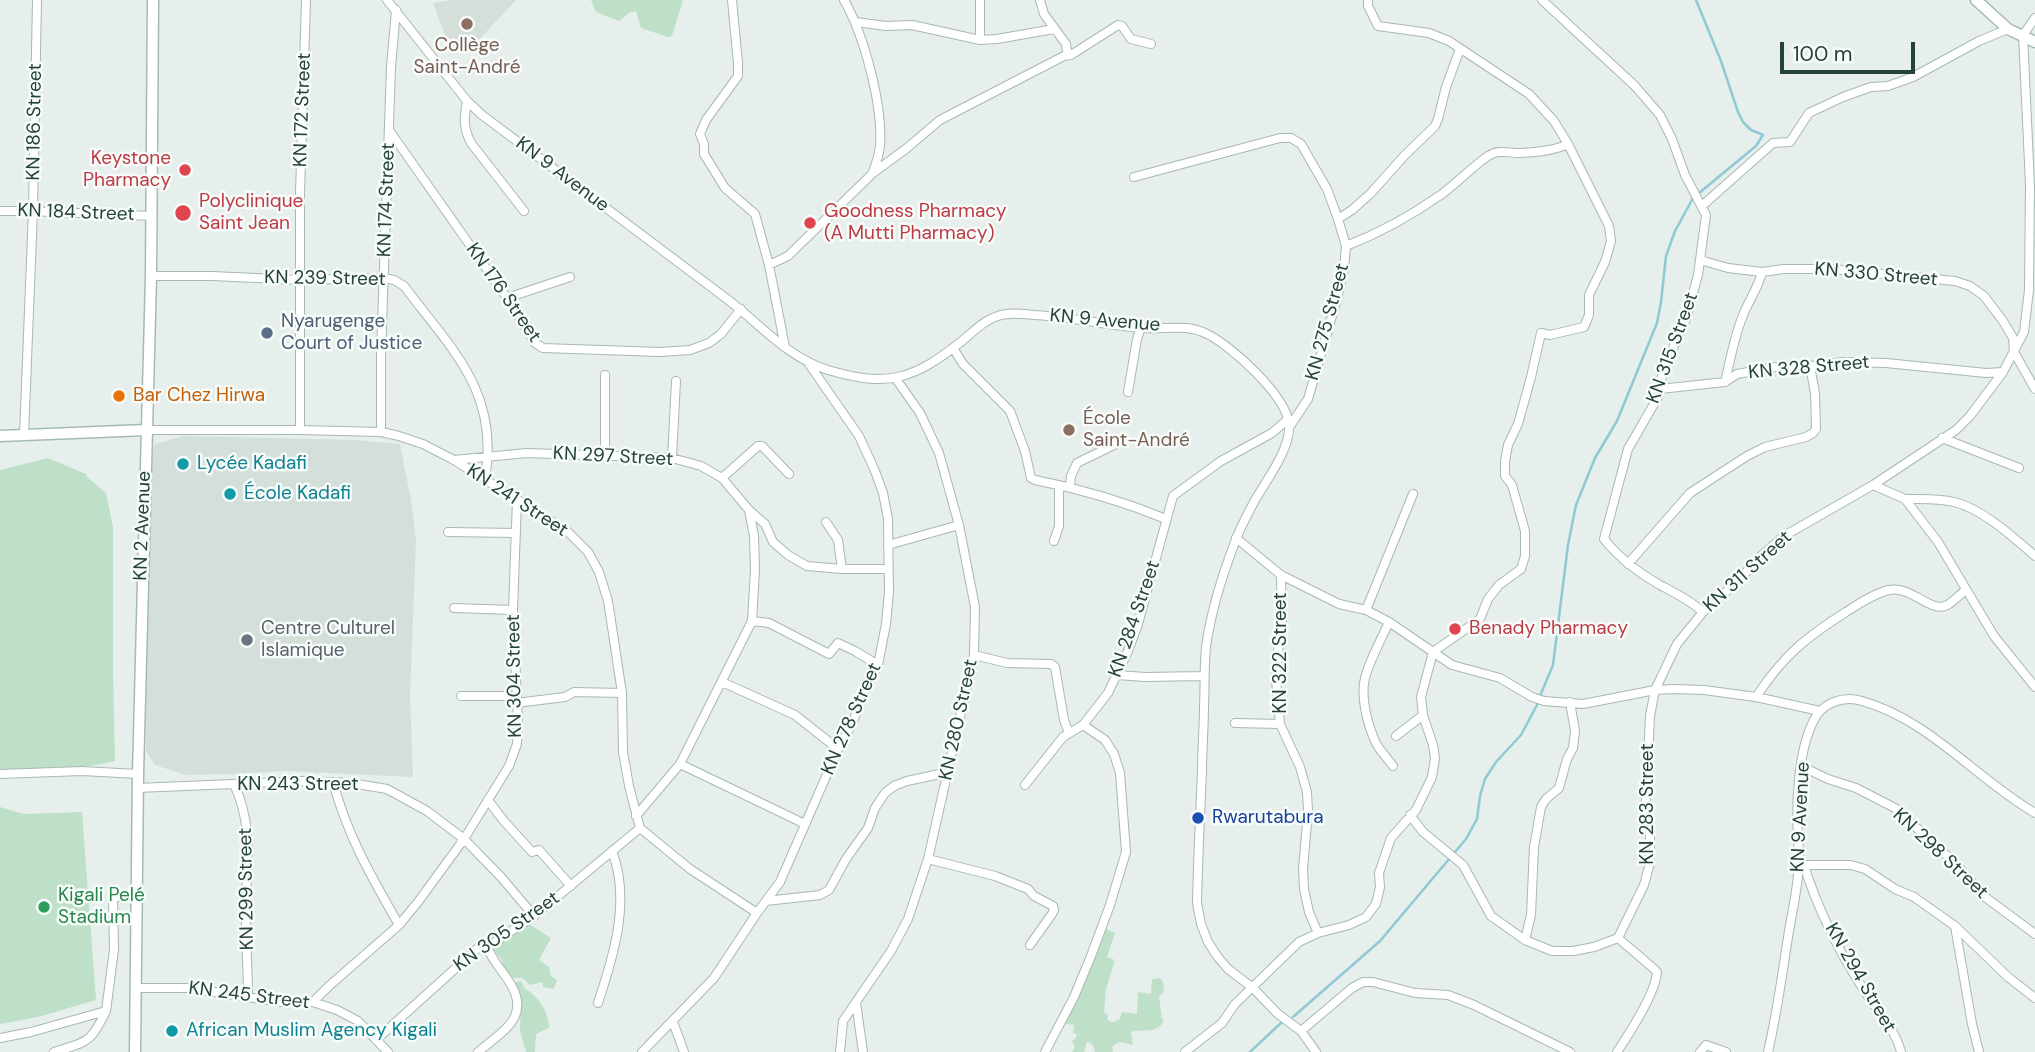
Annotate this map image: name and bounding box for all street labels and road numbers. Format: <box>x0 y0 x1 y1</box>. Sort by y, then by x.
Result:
street label: KN 172 Street <box>290 52 316 168</box>
street label: KN 186 Street <box>23 63 47 181</box>
street label: KN 9 Avenue <box>511 133 613 217</box>
street label: KN 174 Street <box>374 142 400 258</box>
street label: KN 184 Street <box>17 200 135 226</box>
street label: KN 176 Street <box>460 239 546 347</box>
street label: KN 330 Street <box>1813 258 1939 292</box>
street label: KN 275 Street <box>1301 261 1355 383</box>
street label: KN 239 Street <box>264 267 386 291</box>
street label: KN 315 Street <box>1642 289 1704 407</box>
street label: KN 9 Avenue <box>1049 305 1161 337</box>
street label: KN 328 Street <box>1747 351 1871 385</box>
street label: KN 297 Street <box>552 442 674 472</box>
street label: KN 241 Street <box>462 460 572 542</box>
street label: KN 2 Avenue <box>130 471 156 581</box>
street label: KN 311 Street <box>1699 526 1797 618</box>
street label: KN 284 Street <box>1104 558 1166 680</box>
street label: KN 322 Street <box>1270 592 1292 714</box>
street label: KN 304 Street <box>503 614 527 738</box>
street label: KN 280 Street <box>935 657 983 783</box>
street label: KN 278 Street <box>817 659 887 779</box>
street label: KN 283 Street <box>1637 743 1659 865</box>
street label: KN 9 Avenue <box>1787 761 1815 873</box>
street label: KN 243 Street <box>237 774 359 796</box>
street label: KN 298 Street <box>1888 804 1992 904</box>
street label: KN 299 Street <box>235 827 259 951</box>
street label: KN 305 Street <box>450 887 564 977</box>
street label: KN 294 Street <box>1820 919 1900 1037</box>
street label: KN 245 Street <box>187 977 311 1015</box>

